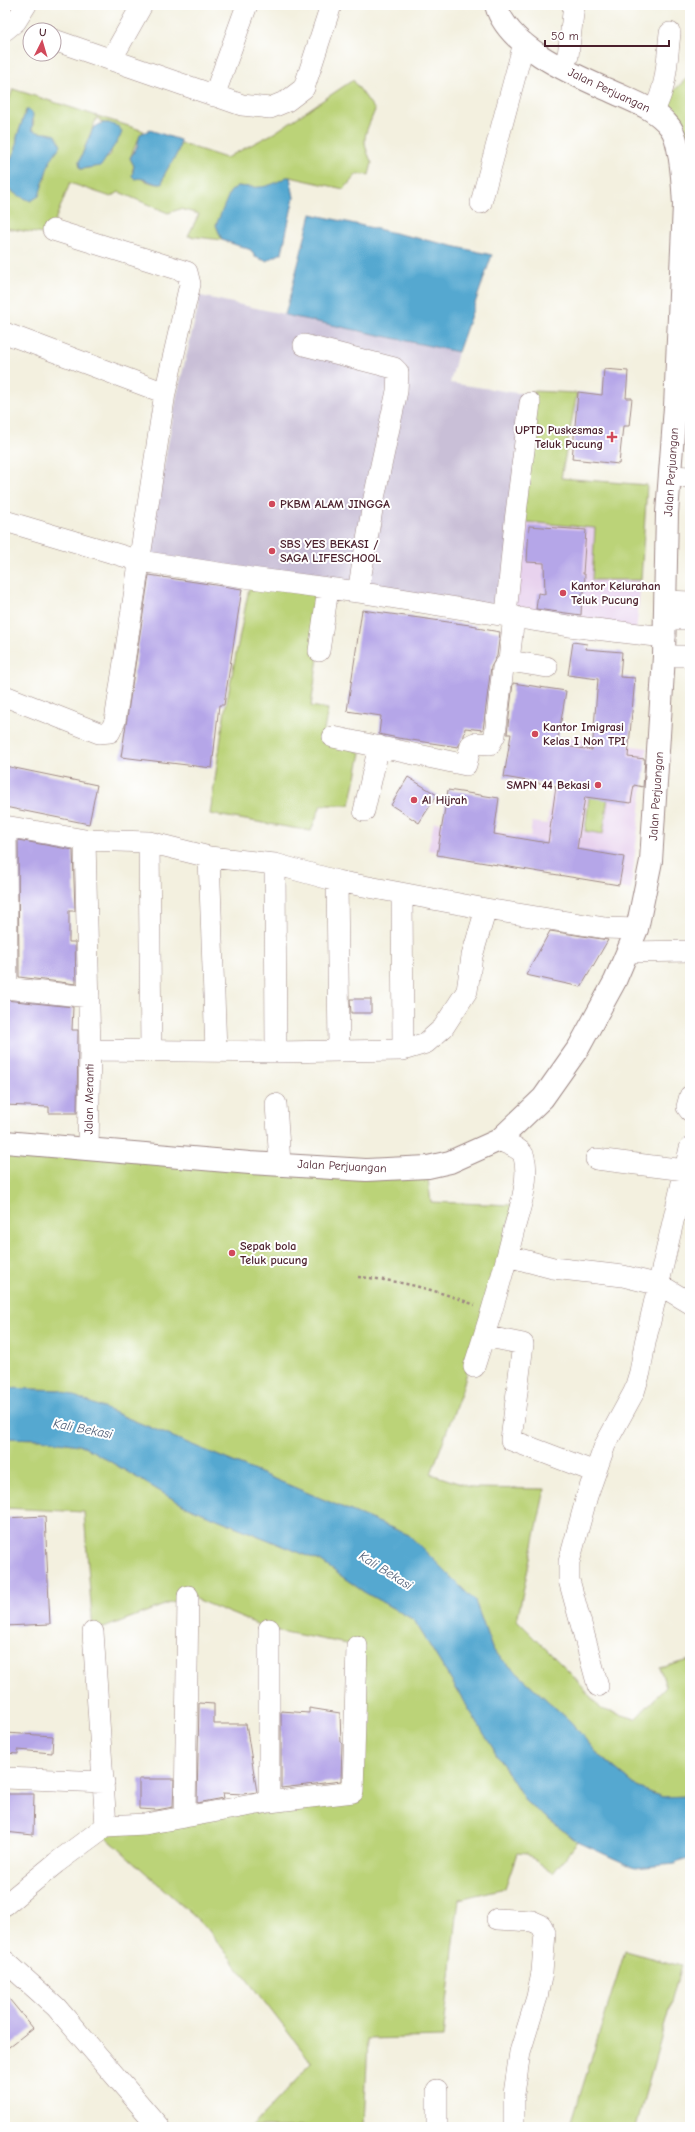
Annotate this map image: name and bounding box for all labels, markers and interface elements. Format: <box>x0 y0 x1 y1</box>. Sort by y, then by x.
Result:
north arrow <box>22 22 62 62</box>
scale bar <box>545 22 669 48</box>
text: U <box>39 26 47 39</box>
text: 50 m <box>551 29 579 43</box>
street label: Jalan Perjuangan <box>566 65 652 115</box>
place label: UPTD Puskesmas Teluk Pucung <box>515 423 603 451</box>
street label: Jalan Perjuangan <box>661 427 681 517</box>
marker: UPTD Puskesmas Teluk Pucung <box>606 431 618 443</box>
place label: PKBM ALAM JINGGA <box>280 497 390 511</box>
marker: PKBM ALAM JINGGA <box>267 499 277 509</box>
place label: SBS YES BEKASI / SAGA LIFESCHOOL <box>280 537 381 565</box>
marker: SBS YES BEKASI / SAGA LIFESCHOOL <box>267 546 277 556</box>
place label: Kantor Kelurahan Teluk Pucung <box>571 579 661 607</box>
marker: Kantor Kelurahan Teluk Pucung <box>558 588 568 598</box>
place label: Kantor Imigrasi Kelas I Non TPI <box>543 720 626 748</box>
marker: Kantor Imigrasi Kelas I Non TPI <box>530 729 540 739</box>
street label: Jalan Perjuangan <box>646 751 666 841</box>
place label: SMPN 44 Bekasi <box>507 778 590 792</box>
marker: SMPN 44 Bekasi <box>593 780 603 790</box>
place label: Al Hijrah <box>422 793 467 807</box>
marker: Al Hijrah <box>409 795 419 805</box>
street label: Jalan Meranti <box>81 1064 97 1134</box>
street label: Jalan Perjuangan <box>297 1157 387 1175</box>
place label: Sepak bola Teluk pucung <box>240 1239 308 1267</box>
marker: Sepak bola Teluk pucung <box>227 1248 237 1258</box>
water label: Kali Bekasi <box>52 1415 115 1442</box>
water label: Kali Bekasi <box>356 1548 416 1593</box>

